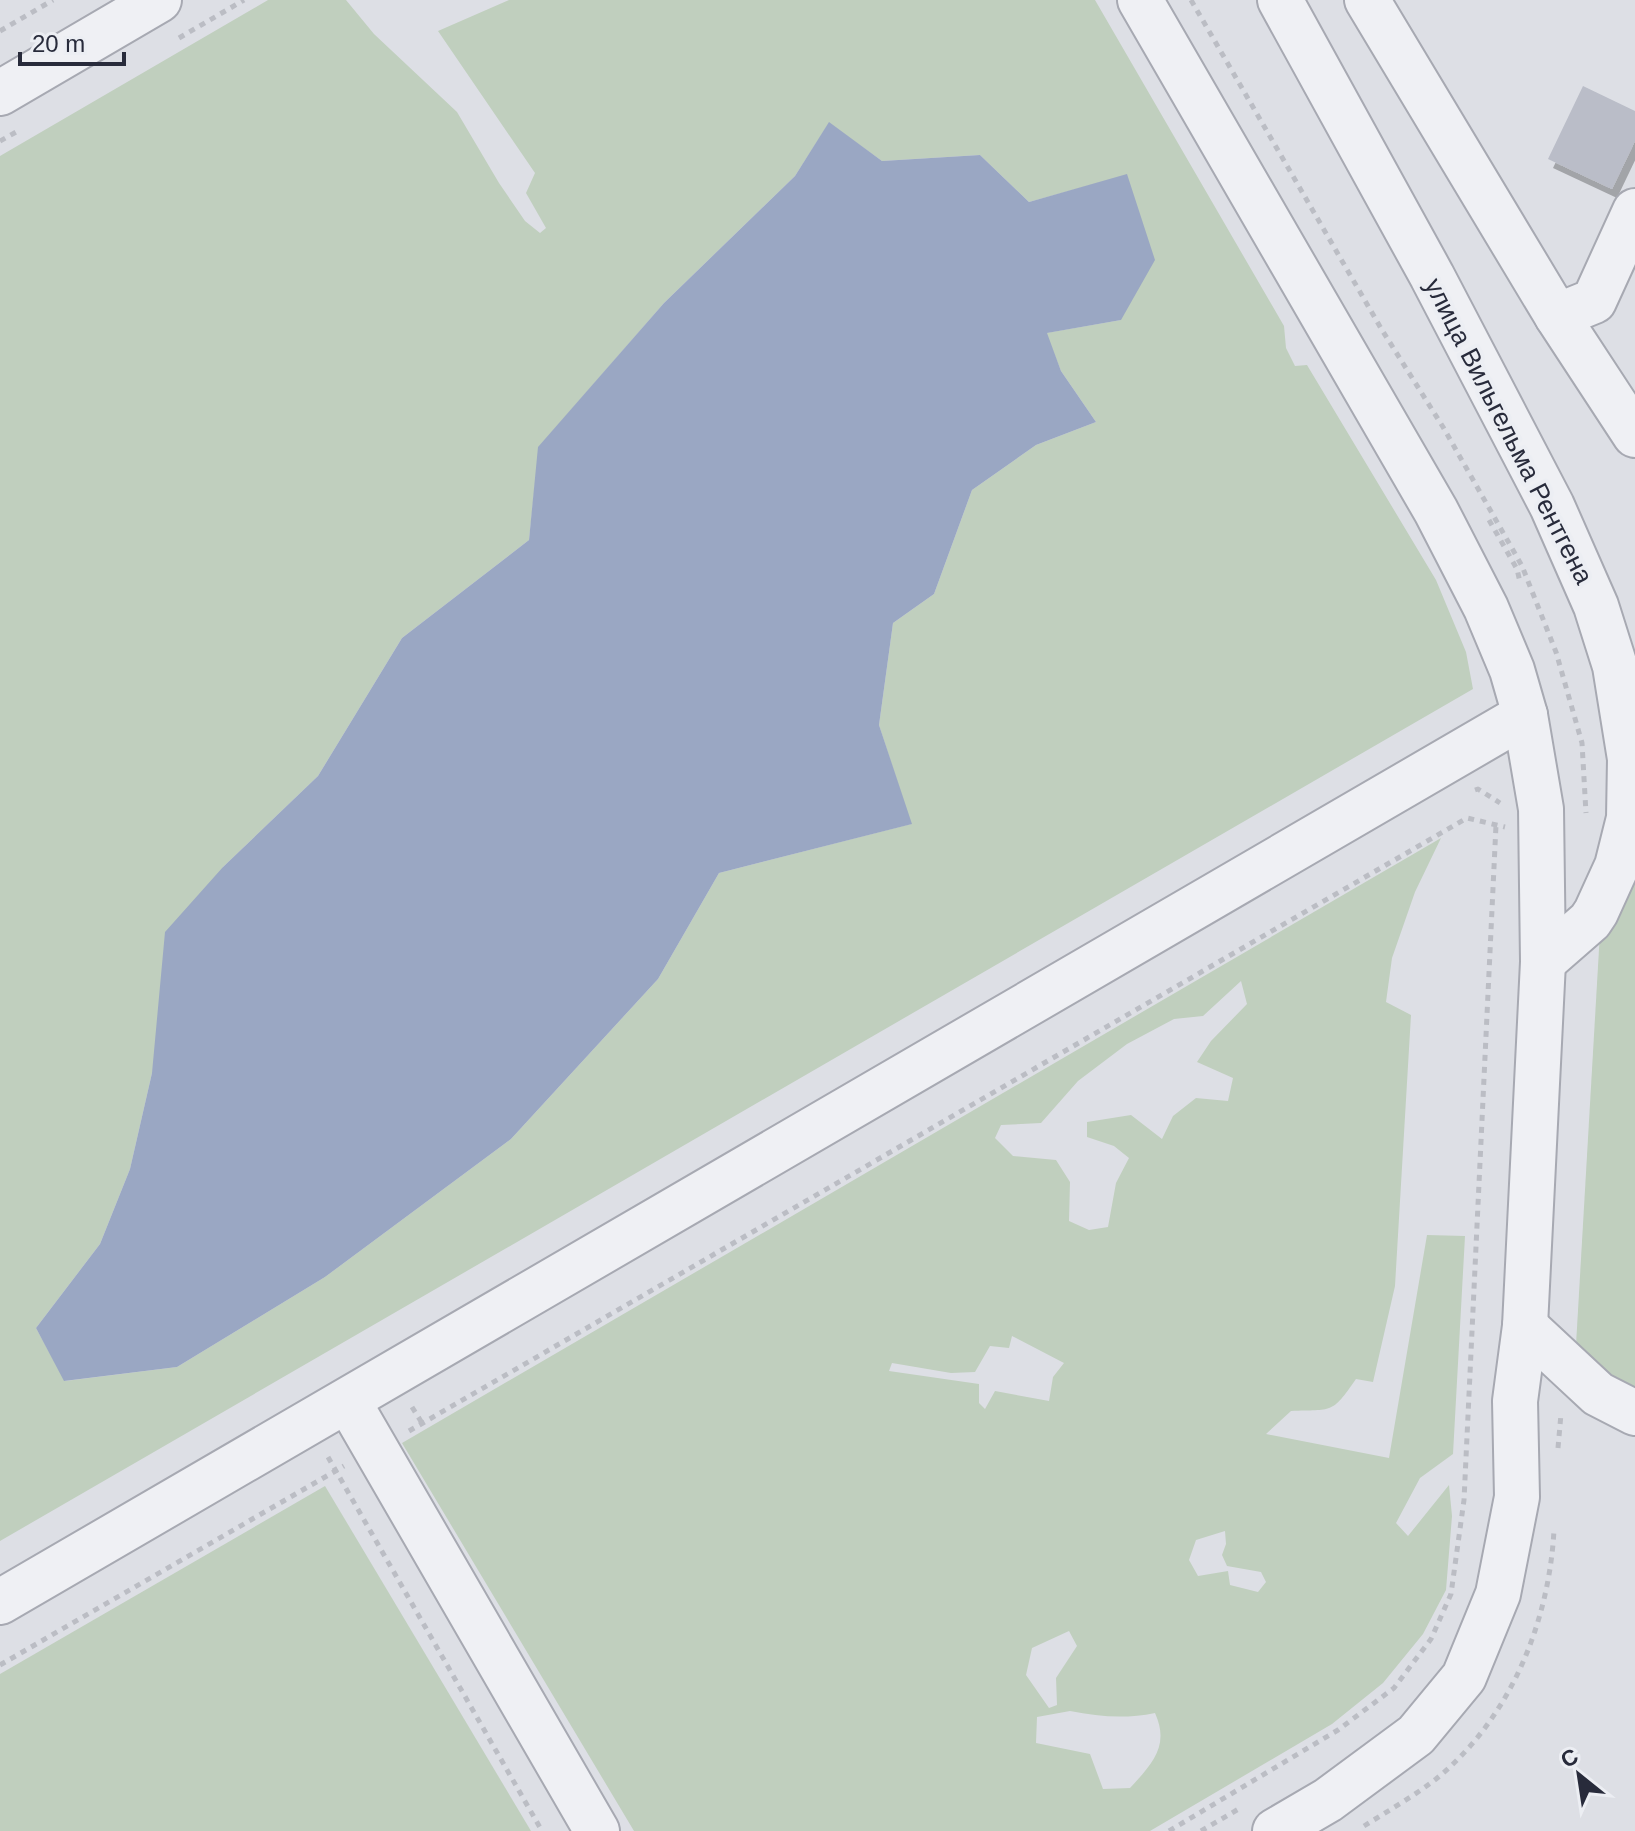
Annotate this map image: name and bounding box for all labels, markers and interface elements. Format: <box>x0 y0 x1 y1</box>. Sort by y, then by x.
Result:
scale bar <box>20 16 124 66</box>
text: 20 m <box>32 30 85 57</box>
street label: улица Вильгельма Рентгена <box>1419 273 1600 589</box>
north arrow <box>1539 1735 1619 1815</box>
text: С <box>1556 1743 1582 1773</box>

